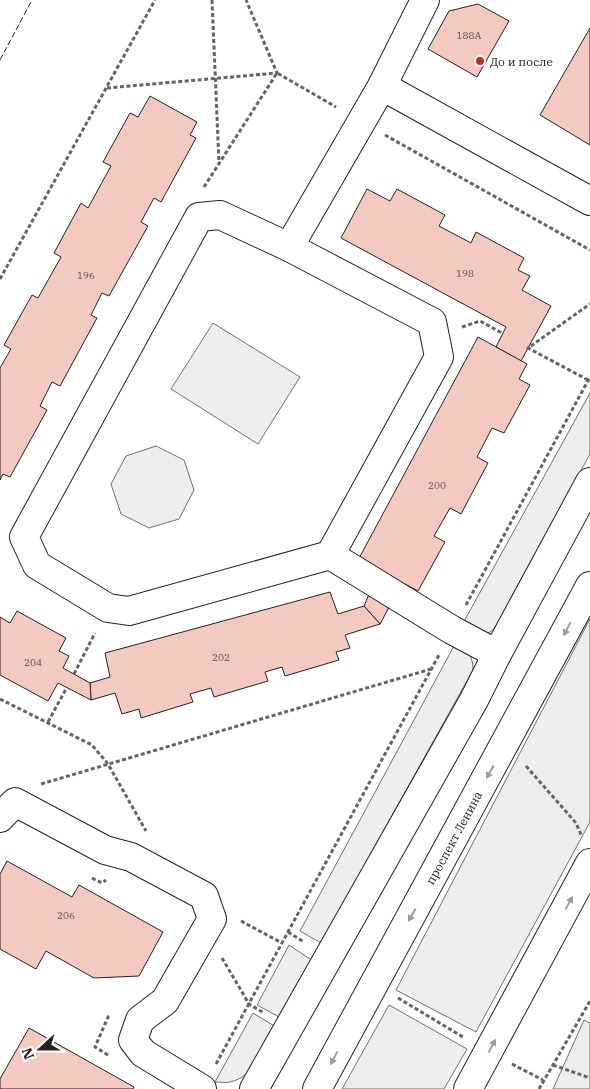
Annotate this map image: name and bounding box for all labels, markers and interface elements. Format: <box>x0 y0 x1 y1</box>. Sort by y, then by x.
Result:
house number: 188А <box>457 29 482 42</box>
place label: До и после <box>490 54 553 69</box>
marker: До и после <box>474 55 486 67</box>
house number: 198 <box>456 267 474 280</box>
house number: 196 <box>77 269 95 282</box>
house number: 200 <box>428 479 446 492</box>
one-way arrow <box>563 622 571 637</box>
house number: 202 <box>212 651 230 664</box>
house number: 204 <box>24 656 42 669</box>
one-way arrow <box>486 765 494 780</box>
street label: проспект Ленина <box>422 788 485 887</box>
one-way arrow <box>565 896 573 910</box>
one-way arrow <box>407 908 416 921</box>
house number: 206 <box>57 909 75 922</box>
north arrow <box>15 1024 65 1074</box>
one-way arrow <box>487 1039 496 1053</box>
text: N <box>17 1045 38 1062</box>
one-way arrow <box>330 1050 338 1065</box>

